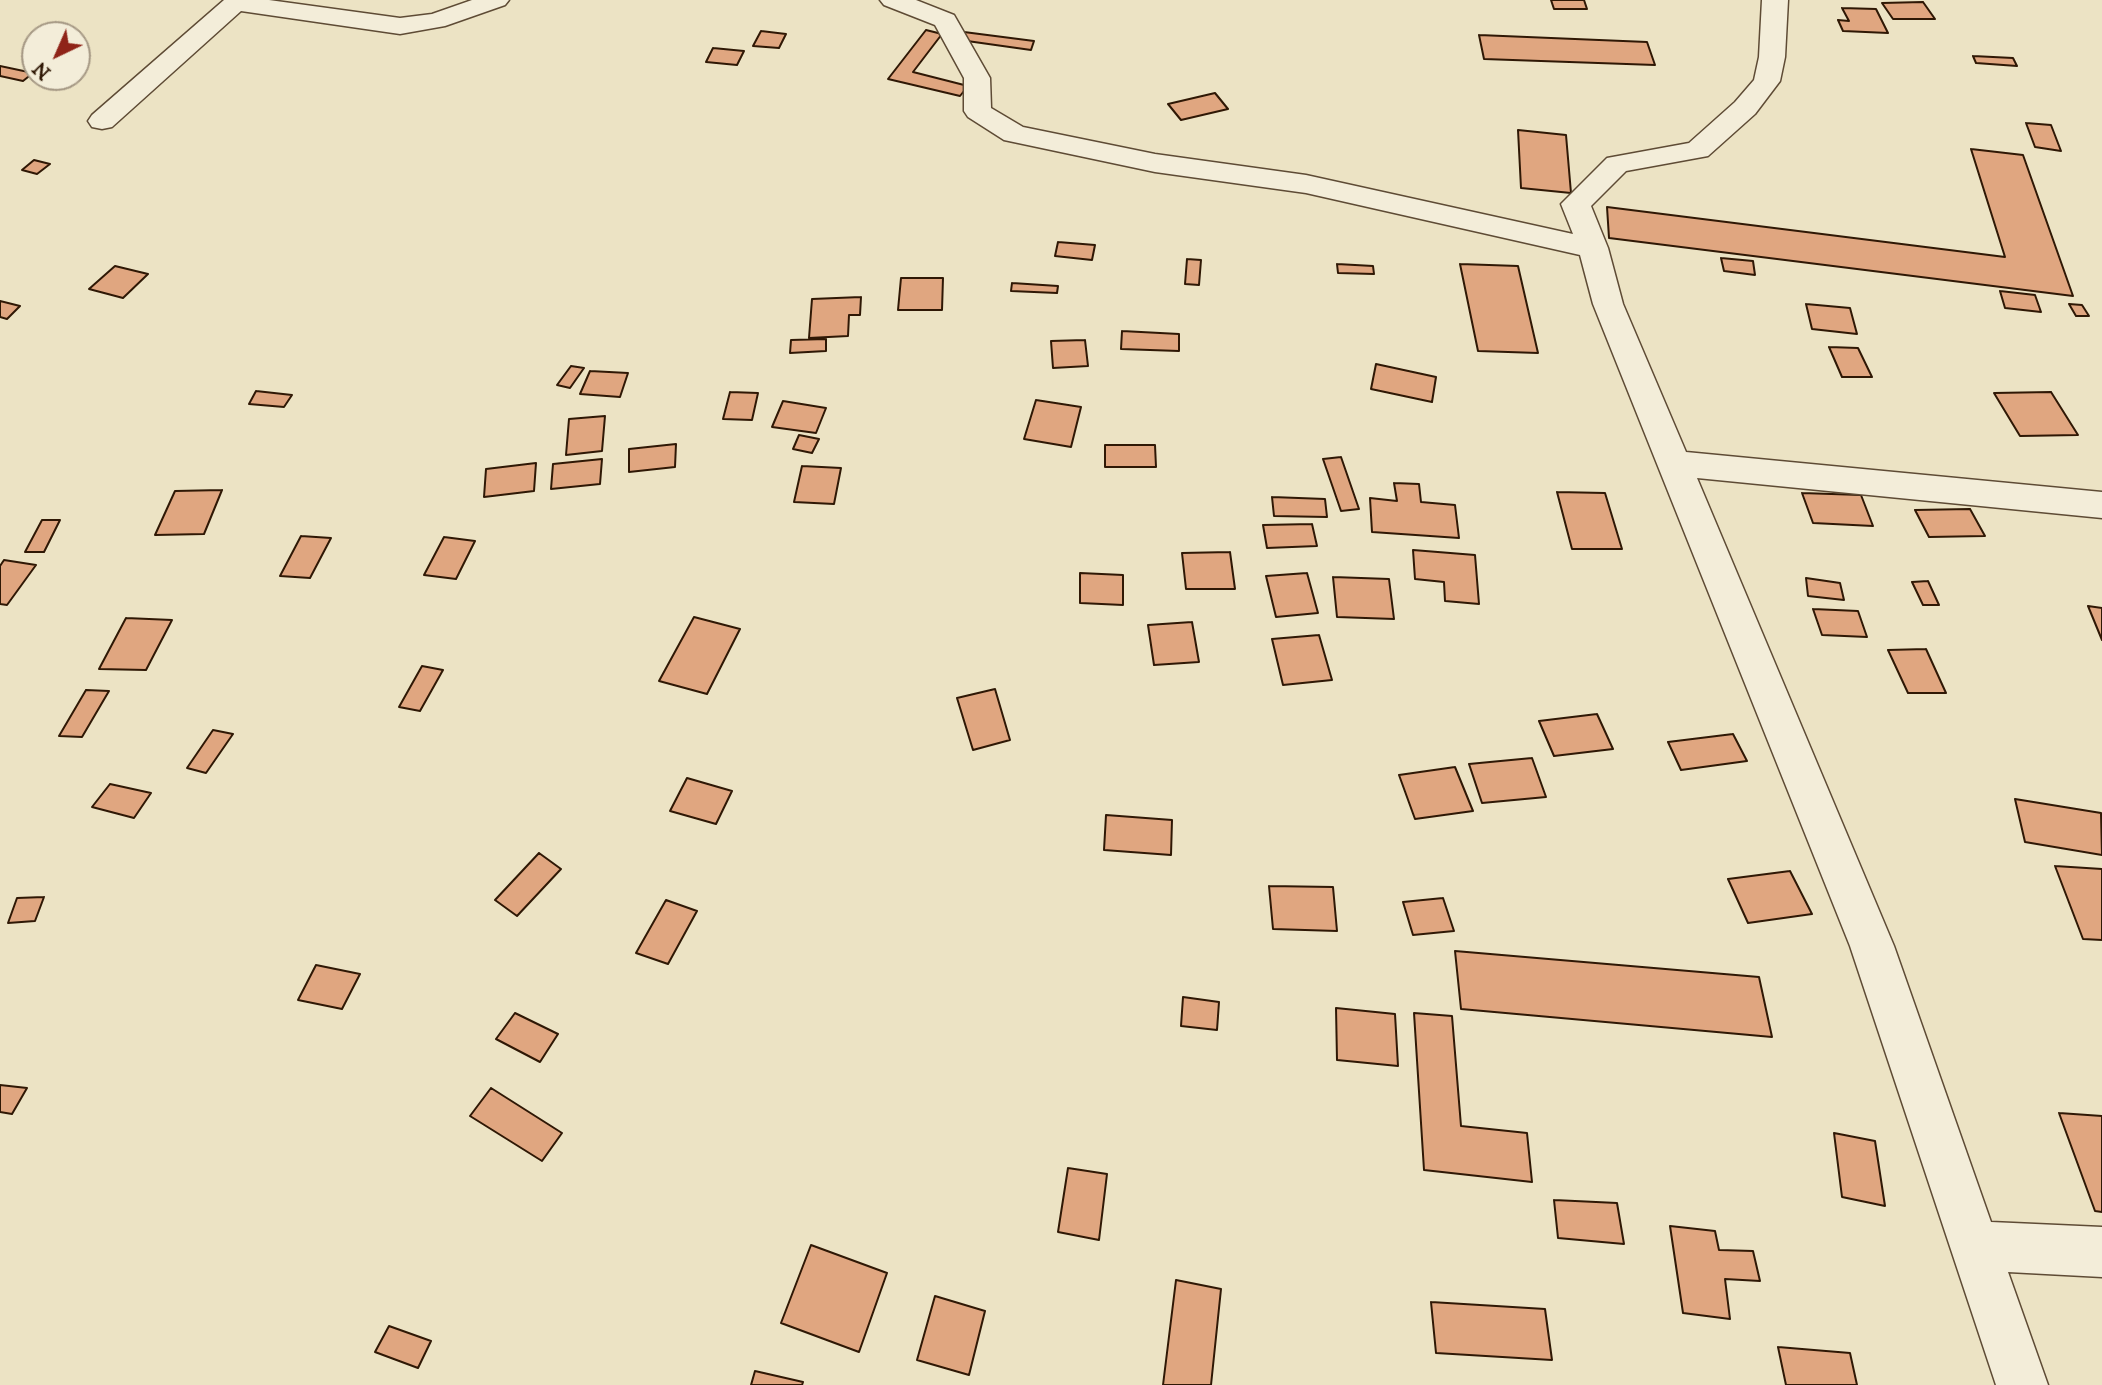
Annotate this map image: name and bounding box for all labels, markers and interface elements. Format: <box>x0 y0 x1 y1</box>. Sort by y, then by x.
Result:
north arrow <box>21 21 91 91</box>
text: N <box>29 56 56 84</box>

